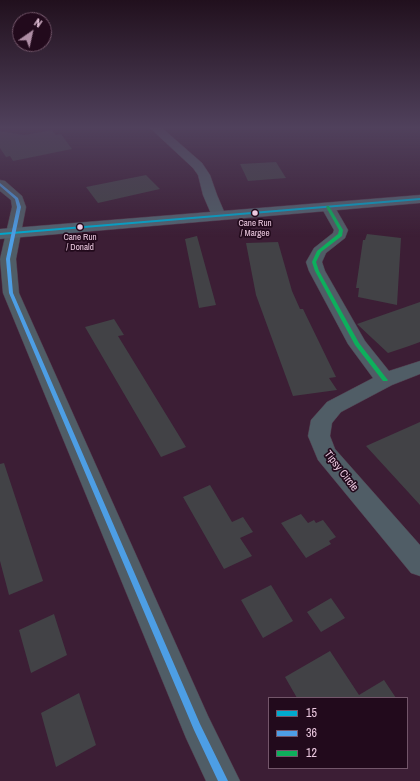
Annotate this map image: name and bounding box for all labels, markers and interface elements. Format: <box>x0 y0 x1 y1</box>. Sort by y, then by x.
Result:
north arrow <box>12 12 52 52</box>
text: N <box>32 15 45 31</box>
marker: Cane Run / Margee <box>250 208 260 218</box>
place label: Cane Run / Margee <box>238 219 272 240</box>
marker: Cane Run / Donald <box>75 222 85 232</box>
place label: Cane Run / Donald <box>63 233 97 254</box>
street label: Tipsy Circle <box>321 448 361 494</box>
legend <box>268 697 408 769</box>
text: 15 <box>306 705 317 721</box>
text: 36 <box>306 725 317 741</box>
text: 12 <box>306 745 317 761</box>

